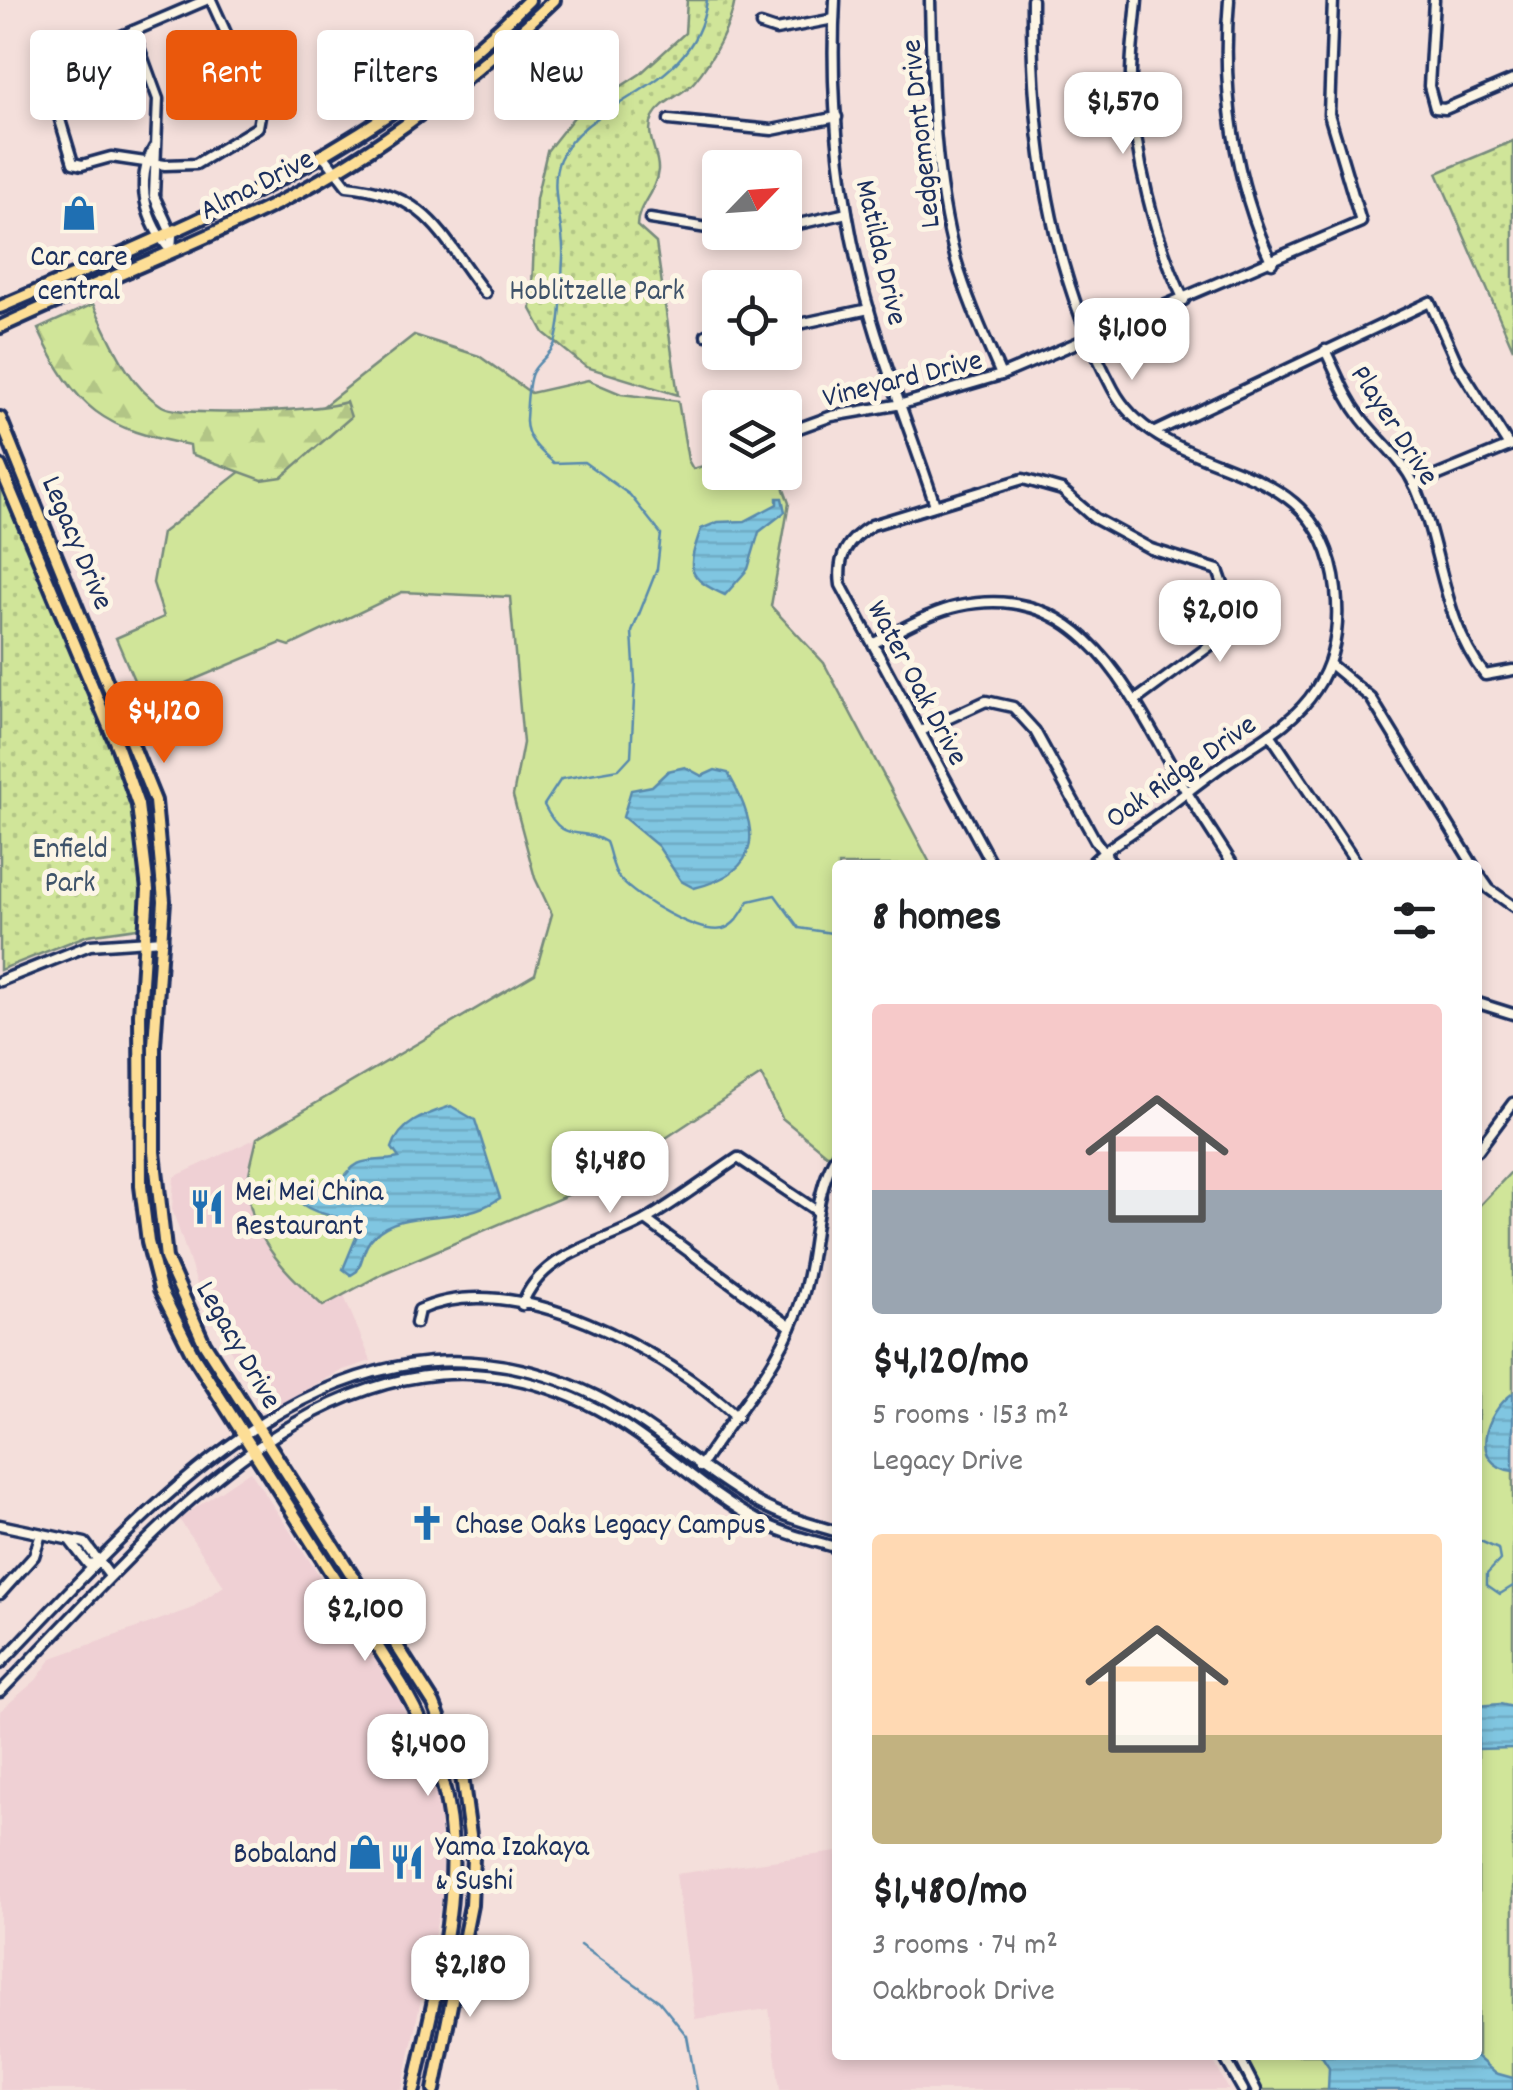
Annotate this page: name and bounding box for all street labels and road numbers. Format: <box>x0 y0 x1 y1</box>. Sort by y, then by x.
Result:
street label: Ledgemont Drive <box>892 37 955 230</box>
street label: Alma Drive <box>194 140 323 234</box>
street label: Matilda Drive <box>841 176 916 330</box>
street label: Vineyard Drive <box>819 341 987 422</box>
street label: Player Drive <box>1337 358 1447 495</box>
street label: Legacy Drive <box>27 470 122 617</box>
street label: Water Oak Drive <box>853 594 977 774</box>
street label: Oak Ridge Drive <box>1098 706 1267 842</box>
street label: Legacy Drive <box>182 1274 290 1418</box>

